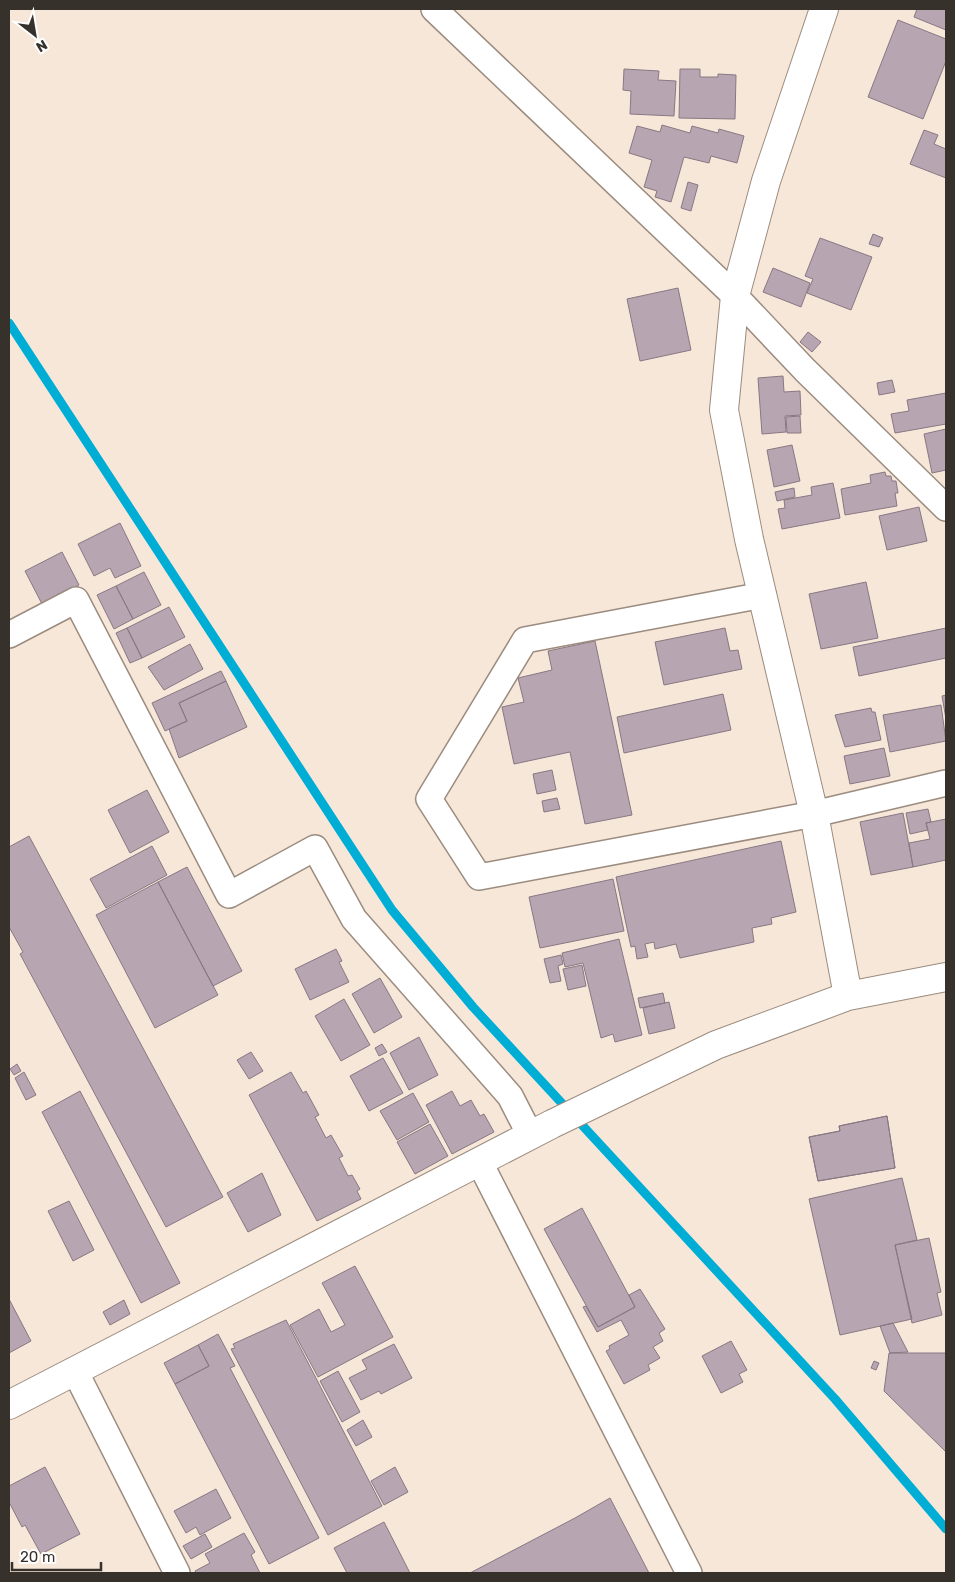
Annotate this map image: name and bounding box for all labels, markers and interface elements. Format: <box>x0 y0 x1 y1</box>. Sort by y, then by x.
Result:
north arrow <box>10 10 60 60</box>
text: N <box>33 36 50 56</box>
scale bar <box>12 1540 101 1572</box>
text: 20 m <box>20 1548 55 1566</box>

